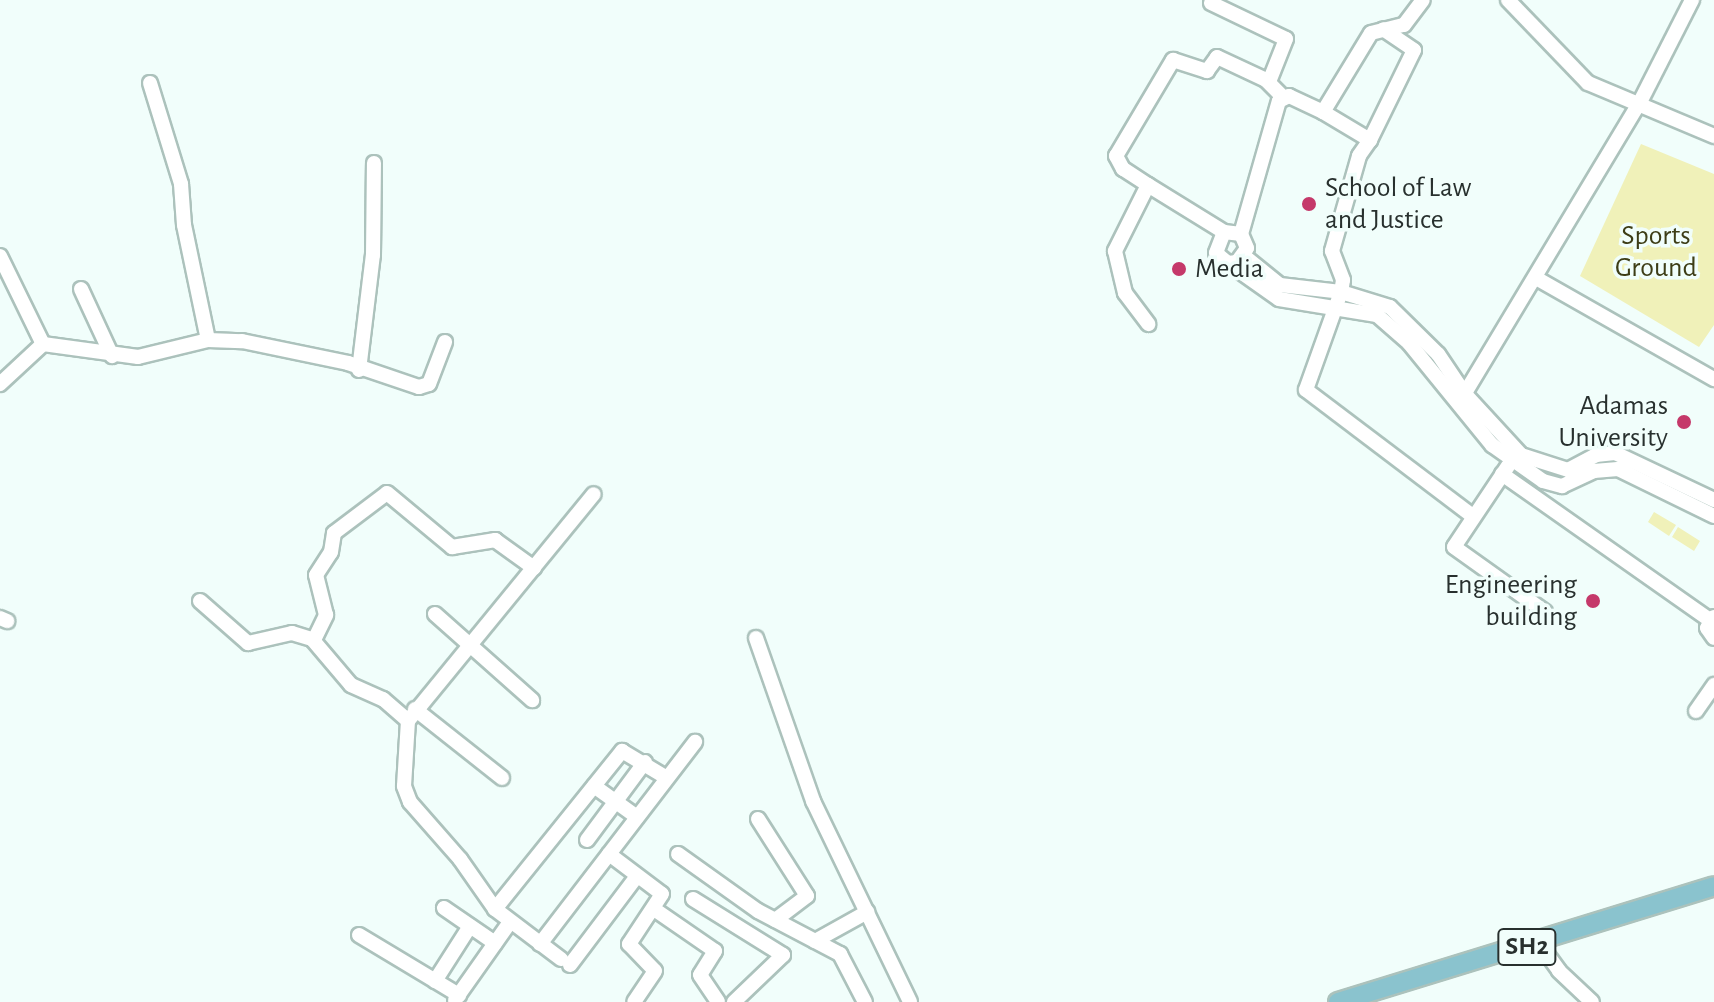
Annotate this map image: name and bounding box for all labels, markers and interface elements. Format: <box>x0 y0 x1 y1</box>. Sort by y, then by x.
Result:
place label: School of Law and Justice <box>1325 171 1471 237</box>
marker: School of Law and Justice <box>1300 195 1318 213</box>
park label: Sports Ground <box>1615 219 1697 285</box>
place label: Media <box>1195 252 1264 286</box>
marker: Media <box>1170 260 1188 278</box>
place label: Adamas University <box>1558 389 1668 455</box>
marker: Adamas University <box>1675 413 1693 431</box>
place label: Engineering building <box>1445 568 1577 634</box>
marker: Engineering building <box>1584 592 1602 610</box>
road number: SH2 <box>1497 925 1557 969</box>

